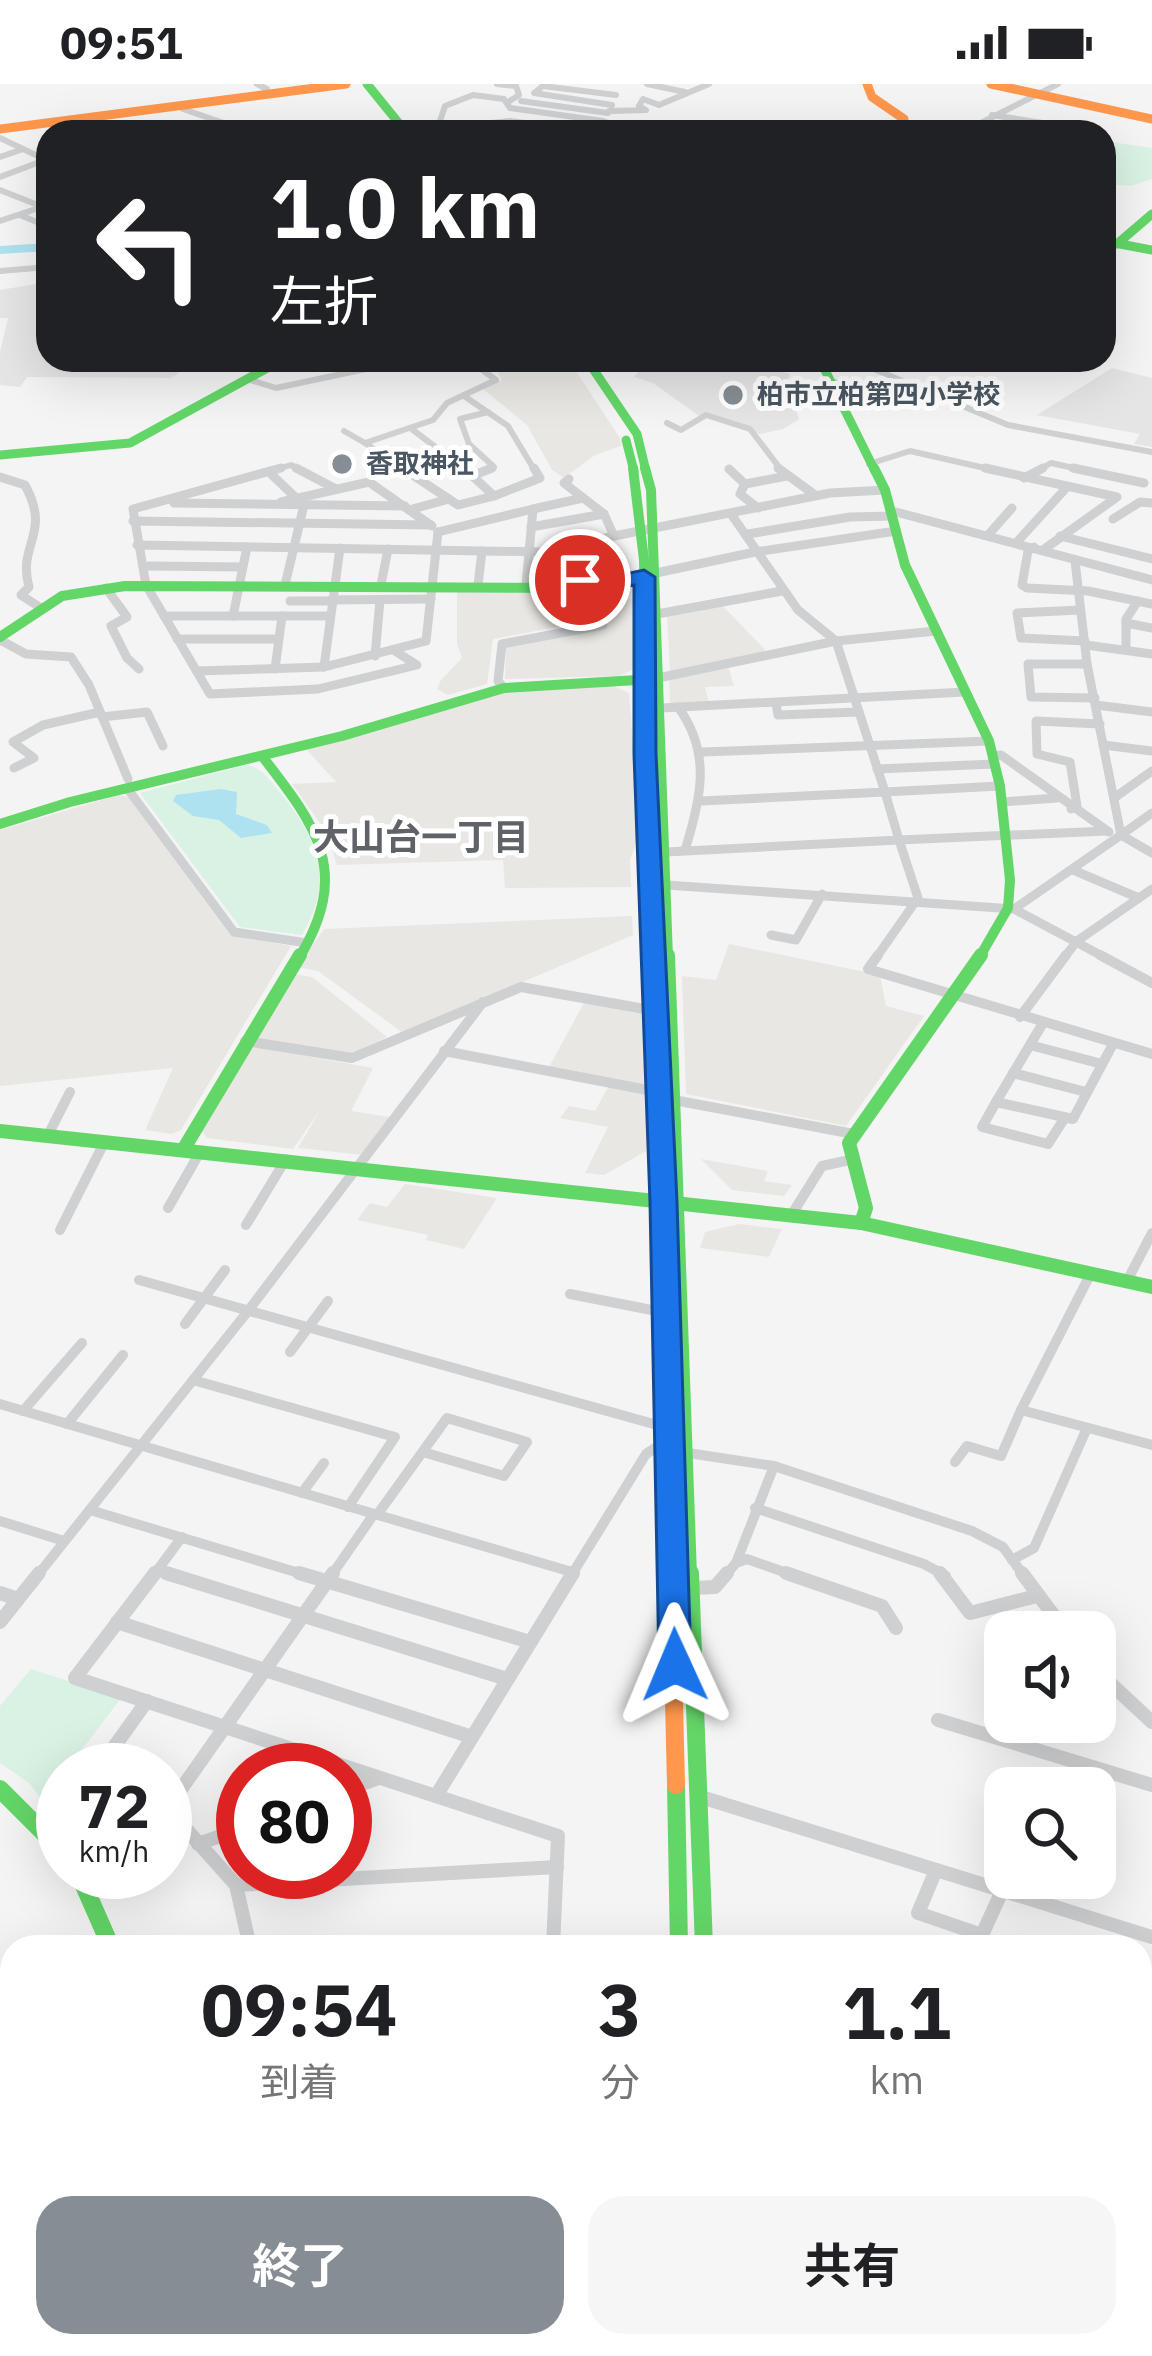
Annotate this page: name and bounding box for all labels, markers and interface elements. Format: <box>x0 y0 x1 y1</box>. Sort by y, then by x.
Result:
text: 09:51 <box>60 13 183 71</box>
text: 1.0 km <box>270 152 540 261</box>
icon: left <box>72 168 228 324</box>
text: 左折 <box>270 266 378 336</box>
place label: 柏市立柏第四小学校 <box>757 376 1000 411</box>
marker: 柏市立柏第四小学校 <box>720 382 746 408</box>
place label: 香取神社 <box>366 445 474 480</box>
marker: 香取神社 <box>329 451 355 477</box>
pin <box>529 529 631 631</box>
icon: arrive <box>547 547 613 613</box>
district label: 大山台一丁目 <box>313 813 529 860</box>
position arrow <box>612 1602 738 1728</box>
map controls <box>984 1611 1116 1899</box>
button: sound <box>984 1611 1116 1743</box>
speed limit sign: 80 <box>216 1743 372 1899</box>
text: 72 <box>78 1766 150 1845</box>
button: search <box>984 1767 1116 1899</box>
text: km/h <box>79 1831 149 1870</box>
text: 09:54 <box>201 1962 397 2056</box>
text: 3 <box>598 1962 642 2056</box>
text: 1.1 <box>842 1965 951 2059</box>
text: km <box>869 2054 924 2105</box>
text: 到着 <box>260 2056 338 2107</box>
text: 分 <box>600 2056 639 2107</box>
button: 終了 <box>36 2196 564 2334</box>
button: 共有 <box>588 2196 1116 2334</box>

